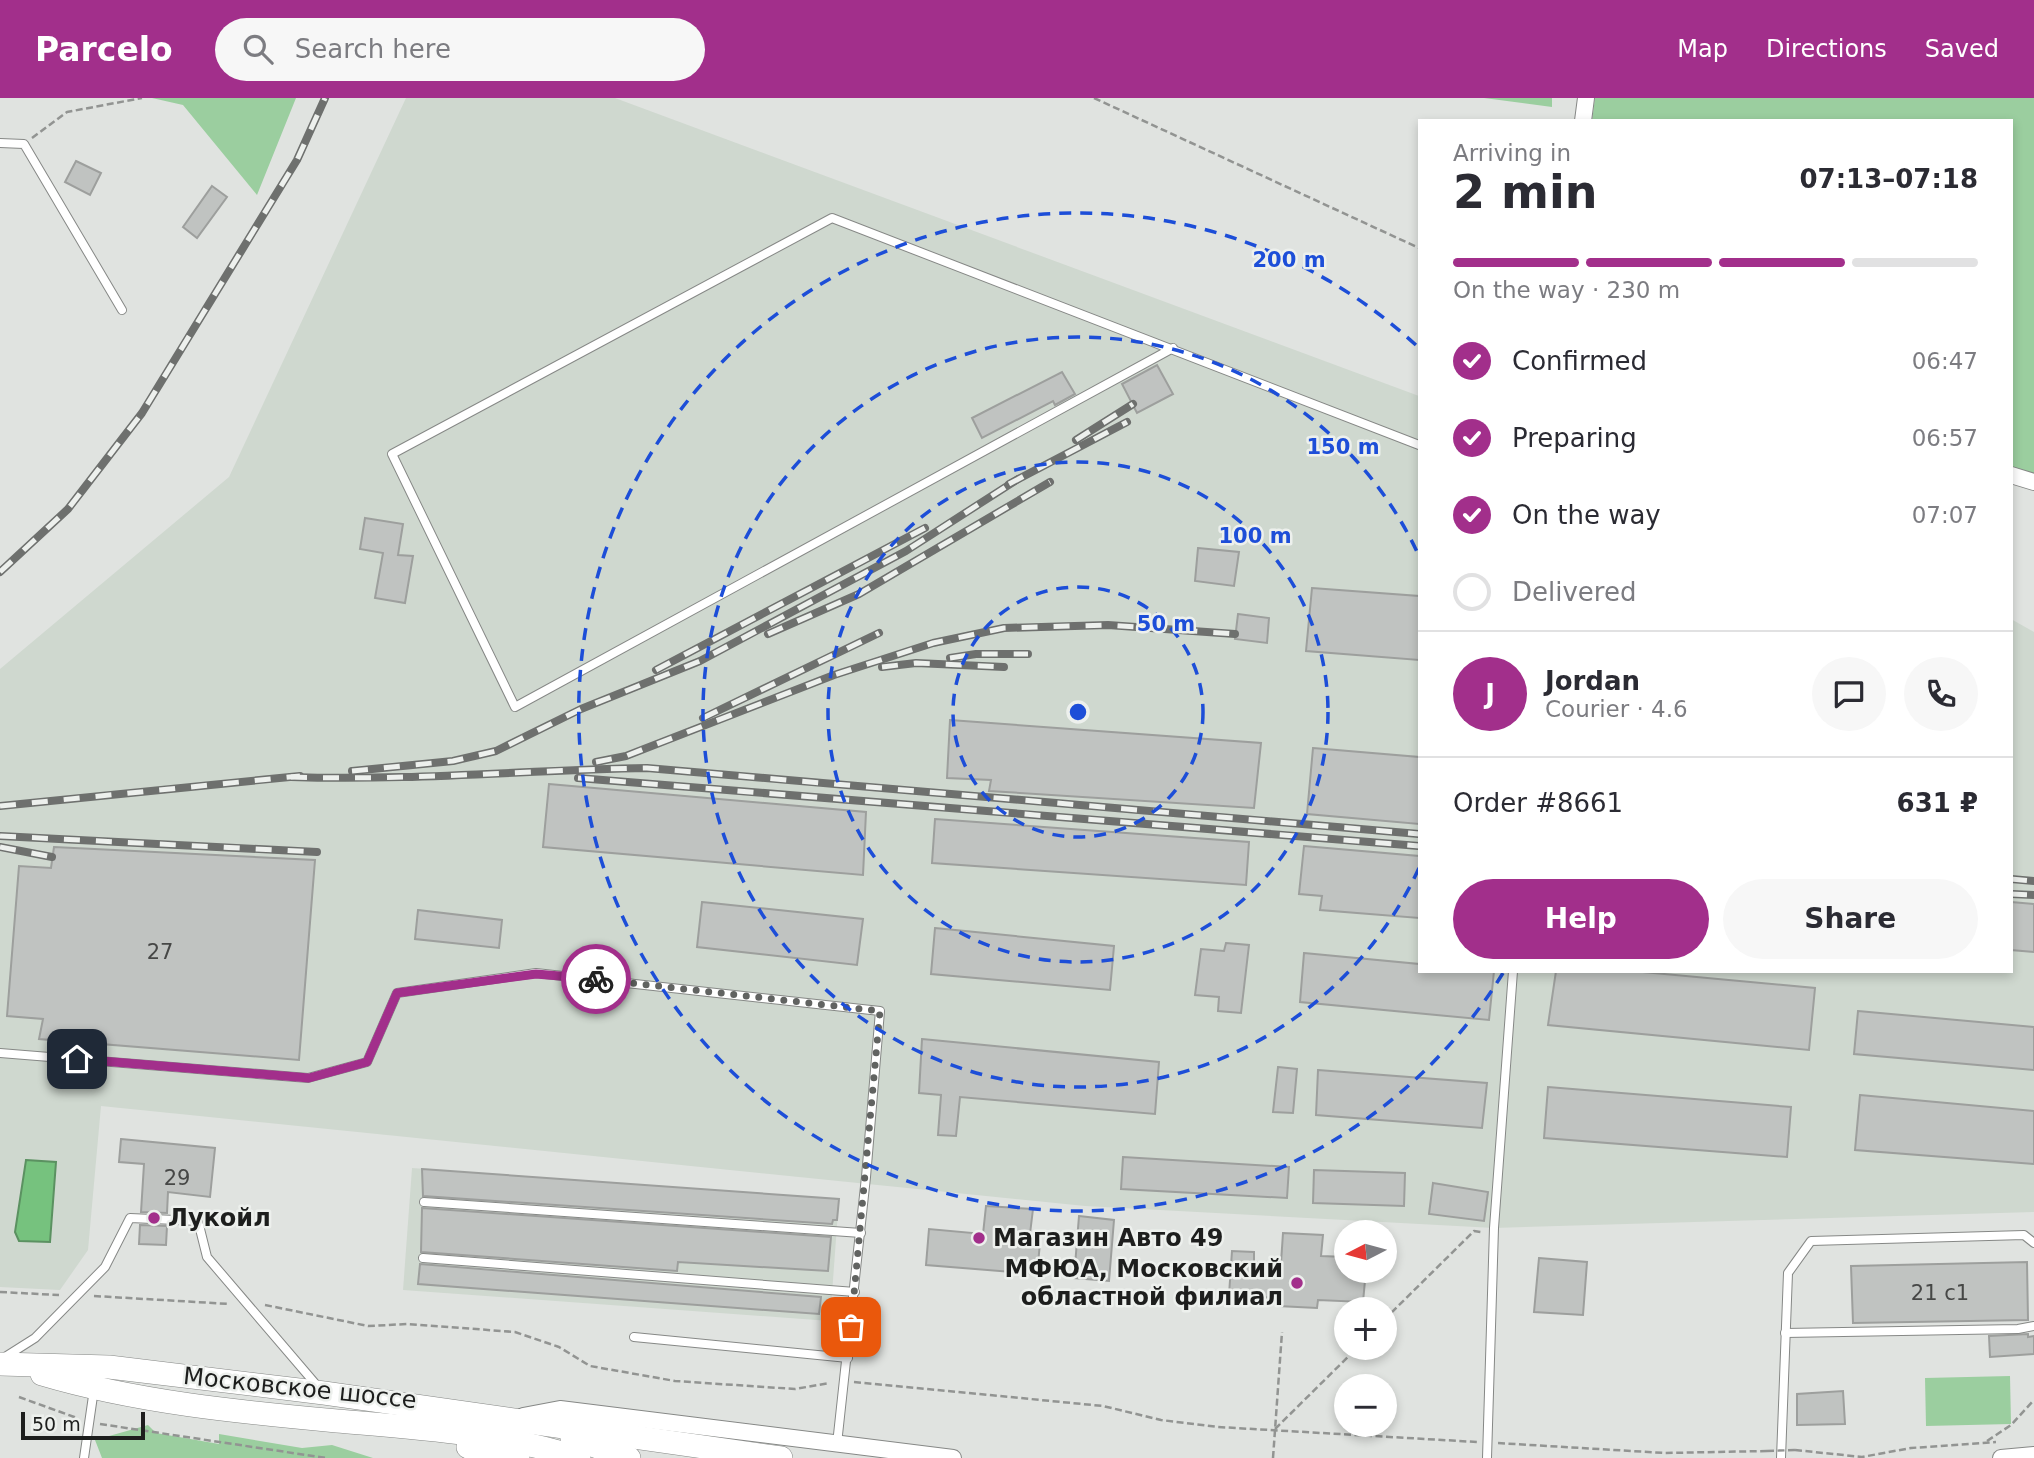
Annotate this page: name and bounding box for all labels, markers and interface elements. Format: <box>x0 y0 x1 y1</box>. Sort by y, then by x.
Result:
search box <box>215 18 705 81</box>
text: Parcelo <box>35 30 173 69</box>
icon: search <box>239 30 277 68</box>
text: Search here <box>295 34 451 64</box>
text: Map <box>1677 35 1728 63</box>
text: Directions <box>1766 35 1887 63</box>
text: Saved <box>1925 35 1999 63</box>
text: Arriving in <box>1453 140 1571 166</box>
text: 07:13–07:18 <box>1799 164 1978 194</box>
text: 2 min <box>1453 165 1597 219</box>
text: 200 m <box>1252 248 1326 272</box>
text: On the way · 230 m <box>1453 277 1680 303</box>
icon: check <box>1453 342 1491 380</box>
text: Confirmed <box>1512 346 1647 376</box>
text: 06:47 <box>1912 348 1978 374</box>
icon: check <box>1453 419 1491 457</box>
text: Preparing <box>1512 423 1637 453</box>
text: 06:57 <box>1912 425 1978 451</box>
text: 150 m <box>1306 435 1380 459</box>
icon: check <box>1453 496 1491 534</box>
text: On the way <box>1512 500 1661 530</box>
text: 07:07 <box>1912 502 1978 528</box>
text: 100 m <box>1218 524 1292 548</box>
text: Delivered <box>1512 577 1636 607</box>
text: 50 m <box>1137 612 1195 636</box>
button: chat <box>1812 657 1886 731</box>
button: phone <box>1904 657 1978 731</box>
text: Jordan <box>1545 666 1640 696</box>
text: J <box>1485 679 1495 709</box>
text: Courier · 4.6 <box>1545 696 1688 722</box>
centre of rings <box>1066 700 1090 724</box>
text: Order #8661 <box>1453 788 1623 818</box>
text: 631 ₽ <box>1897 788 1978 818</box>
button: Help <box>1453 879 1709 959</box>
button: Share <box>1723 879 1978 959</box>
house number: 27 <box>147 940 173 964</box>
courier <box>561 944 631 1014</box>
icon: bike <box>577 960 615 998</box>
pin <box>47 1029 107 1089</box>
icon: home <box>58 1040 96 1078</box>
house number: 29 <box>164 1166 190 1190</box>
place label: Лукойл <box>168 1204 271 1232</box>
marker: Лукойл <box>146 1210 162 1226</box>
north arrow <box>1334 1220 1396 1283</box>
map controls <box>1334 1220 1397 1437</box>
place label: Магазин Авто 49 <box>993 1224 1223 1252</box>
marker: Магазин Авто 49 <box>971 1230 987 1246</box>
place label: МФЮА, Московский областной филиал <box>1004 1255 1283 1311</box>
marker: МФЮА, Московский областной филиал <box>1289 1275 1305 1291</box>
house number: 21 с1 <box>1911 1281 1969 1305</box>
pin <box>821 1297 881 1357</box>
button: + <box>1334 1297 1397 1360</box>
icon: bag <box>832 1308 870 1346</box>
street label: Московское шоссе <box>182 1362 418 1414</box>
button: − <box>1334 1374 1397 1437</box>
scale bar <box>21 1409 145 1441</box>
text: 50 m <box>32 1413 81 1435</box>

